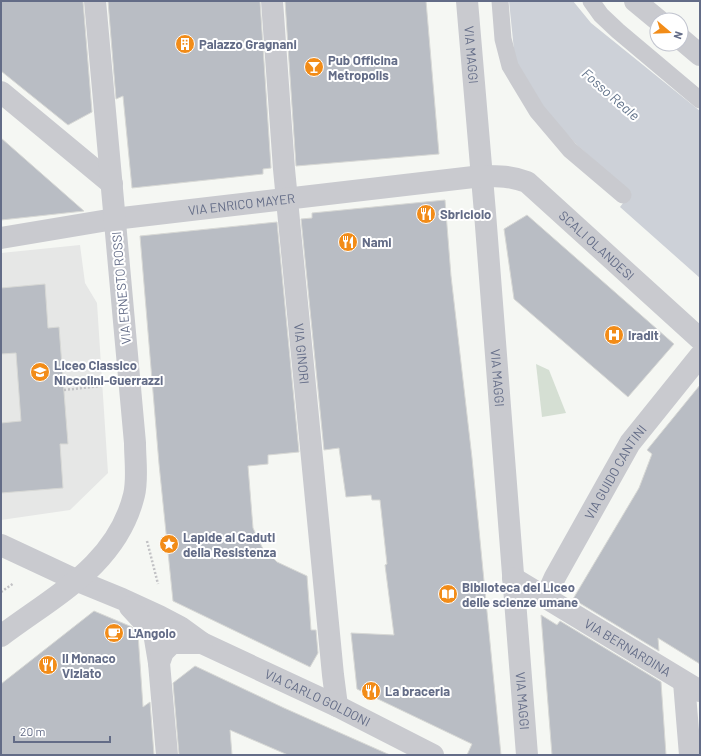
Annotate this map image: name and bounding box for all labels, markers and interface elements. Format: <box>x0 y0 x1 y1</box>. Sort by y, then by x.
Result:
north arrow <box>649 12 689 52</box>
street label: VIA MAGGI <box>461 25 482 84</box>
text: N <box>672 30 686 41</box>
building icon: Palazzo Gragnani <box>174 33 196 55</box>
place label: Palazzo Gragnani <box>199 36 297 52</box>
place label: Pub Officina Metropolis <box>328 52 398 83</box>
bar icon: Pub Officina Metropolis <box>303 56 325 78</box>
water label: Fosso Reale <box>579 64 643 124</box>
street label: VIA ENRICO MAYER <box>187 190 296 218</box>
restaurant icon: Sbriciolo <box>415 203 437 225</box>
place label: Sbriciolo <box>440 206 491 222</box>
street label: SCALI OLANDESI <box>556 207 638 284</box>
street label: VIA ERNESTO ROSSI <box>108 231 134 345</box>
restaurant icon: Nami <box>337 231 359 253</box>
place label: Nami <box>362 234 392 250</box>
street label: VIA GINORI <box>291 323 313 385</box>
hospital icon: Iradit <box>603 324 625 346</box>
place label: Iradit <box>628 327 659 343</box>
street label: VIA MAGGI <box>488 348 508 407</box>
place label: Liceo Classico Niccolini-Guerrazzi <box>54 357 163 388</box>
school or university icon: Liceo Classico Niccolini-Guerrazzi <box>29 361 51 383</box>
street label: VIA GUIDO CANTINI <box>581 421 650 522</box>
place label: Lapide ai Caduti della Resistenza <box>183 529 277 560</box>
place icon: Lapide ai Caduti della Resistenza <box>158 533 180 555</box>
place label: Biblioteca del Liceo delle scienze umane <box>462 579 578 610</box>
library icon: Biblioteca del Liceo delle scienze umane <box>437 583 459 605</box>
street label: VIA BERNARDINA <box>581 615 674 680</box>
cafe icon: L'Angolo <box>103 622 125 644</box>
place label: L'Angolo <box>128 625 176 641</box>
place label: Il Monaco Viziato <box>62 650 116 681</box>
restaurant icon: Il Monaco Viziato <box>37 654 59 676</box>
street label: VIA CARLO GOLDONI <box>262 665 373 730</box>
street label: VIA MAGGI <box>513 671 533 730</box>
restaurant icon: La braceria <box>360 680 382 702</box>
place label: La braceria <box>385 683 450 699</box>
scale bar <box>14 718 110 744</box>
text: 20 m <box>20 724 46 738</box>

